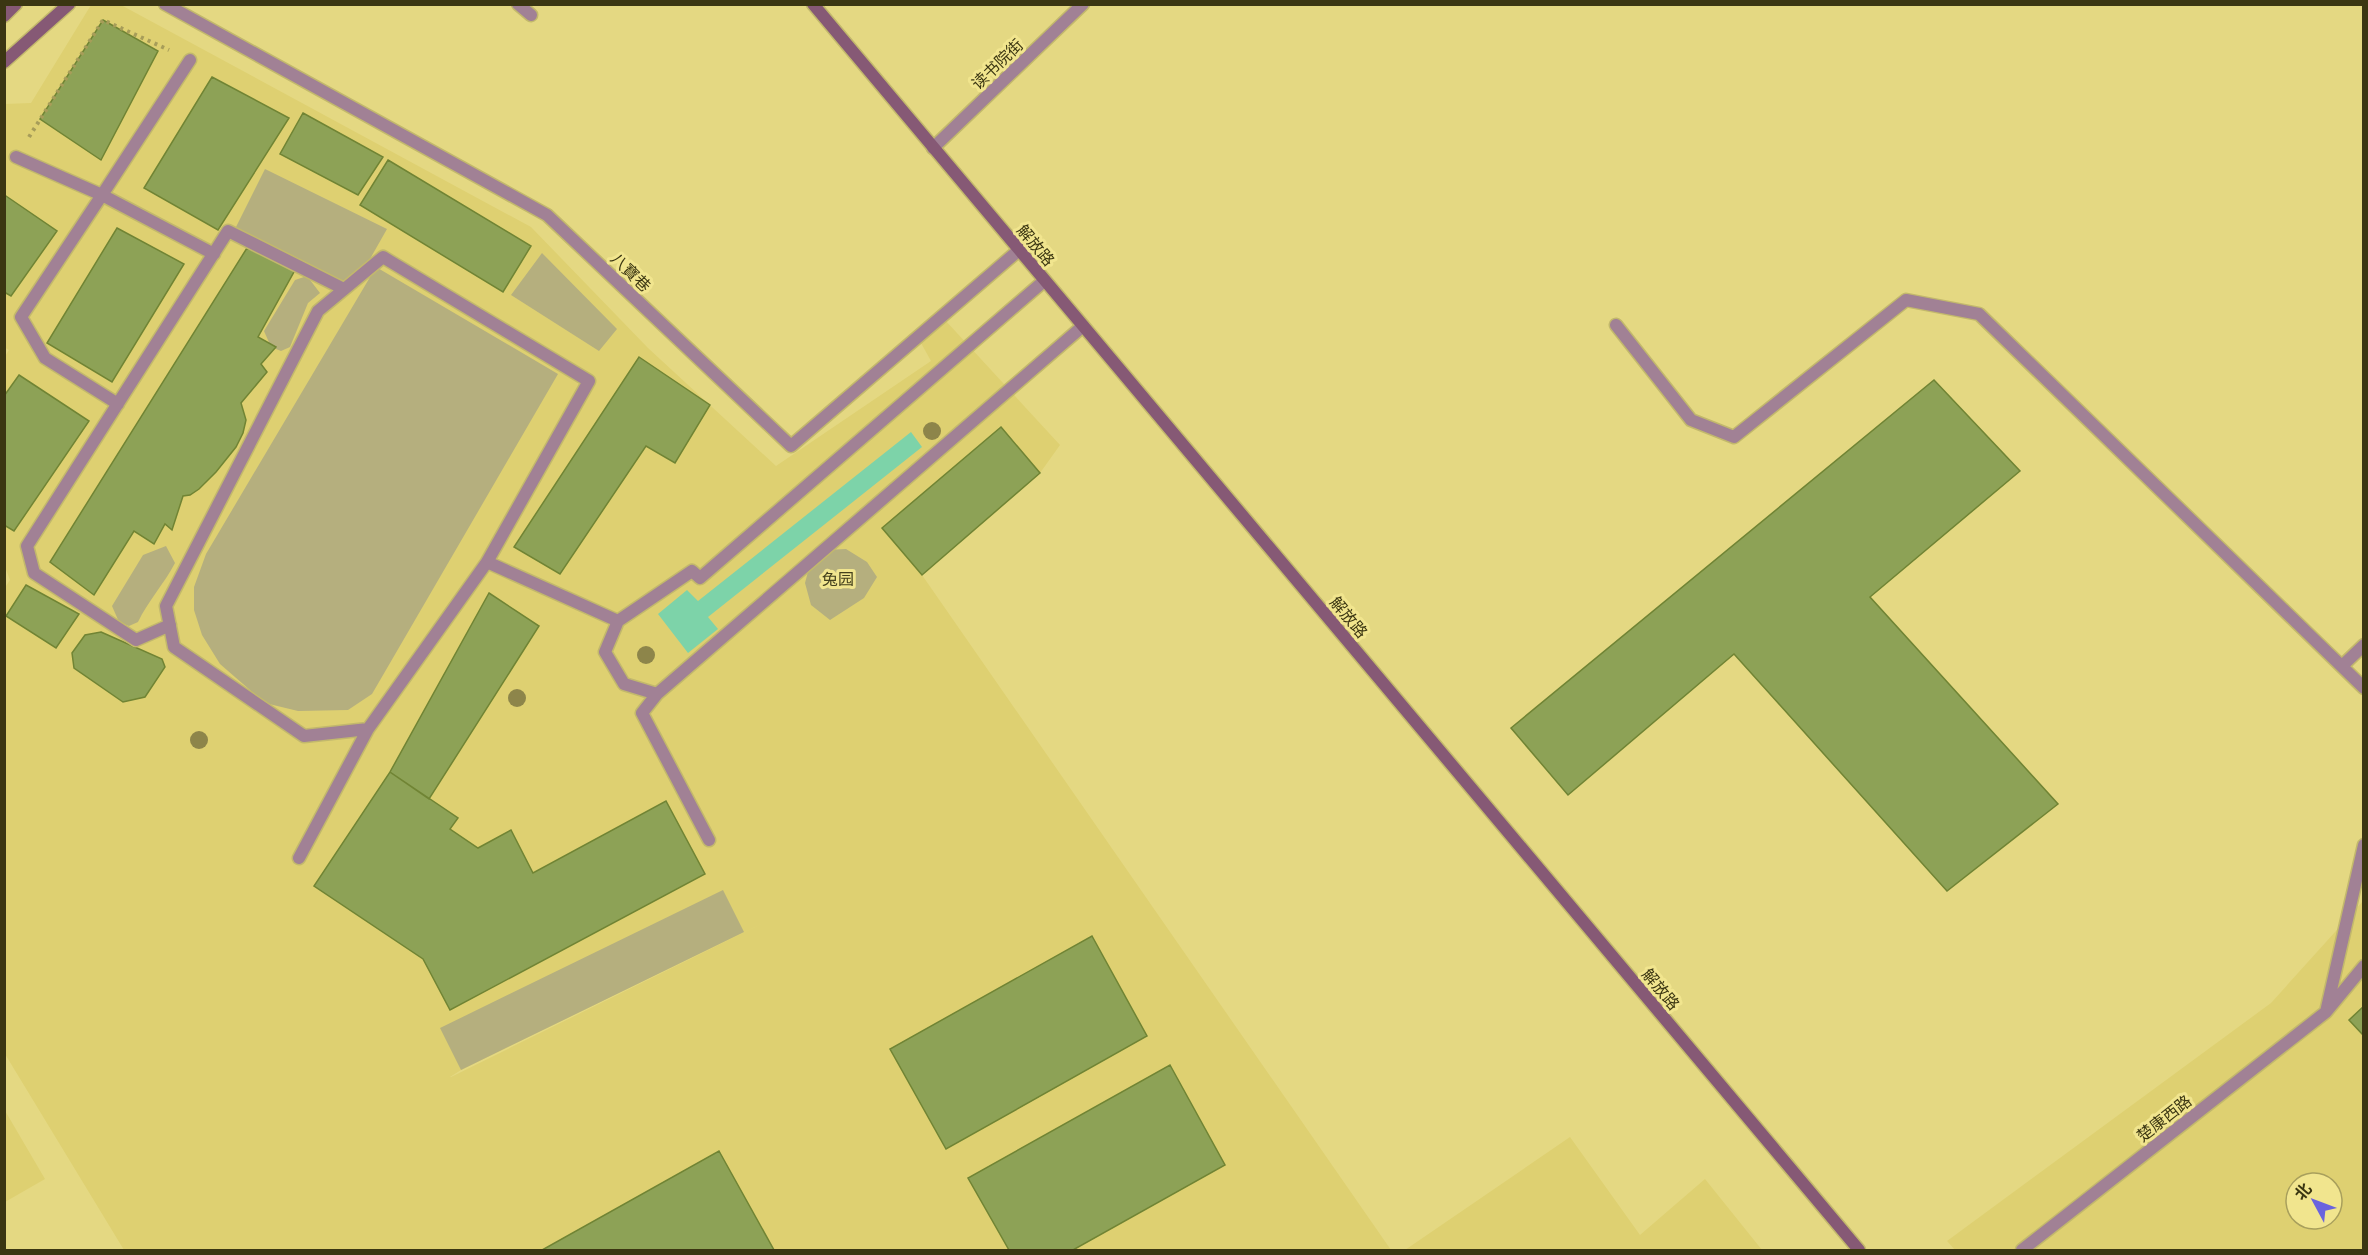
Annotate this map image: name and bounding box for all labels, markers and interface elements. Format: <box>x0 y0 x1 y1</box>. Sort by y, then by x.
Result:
street label: 读书院街 <box>967 35 1027 93</box>
street label: 解放路 <box>1013 220 1059 270</box>
street label: 八寶巷 <box>607 248 655 296</box>
park label: 兔园 <box>822 569 854 589</box>
street label: 解放路 <box>1326 592 1372 642</box>
street label: 解放路 <box>1638 964 1684 1014</box>
street label: 楚康西路 <box>2133 1090 2195 1146</box>
north arrow <box>2284 1171 2344 1231</box>
text: 北 <box>2290 1179 2315 1204</box>

